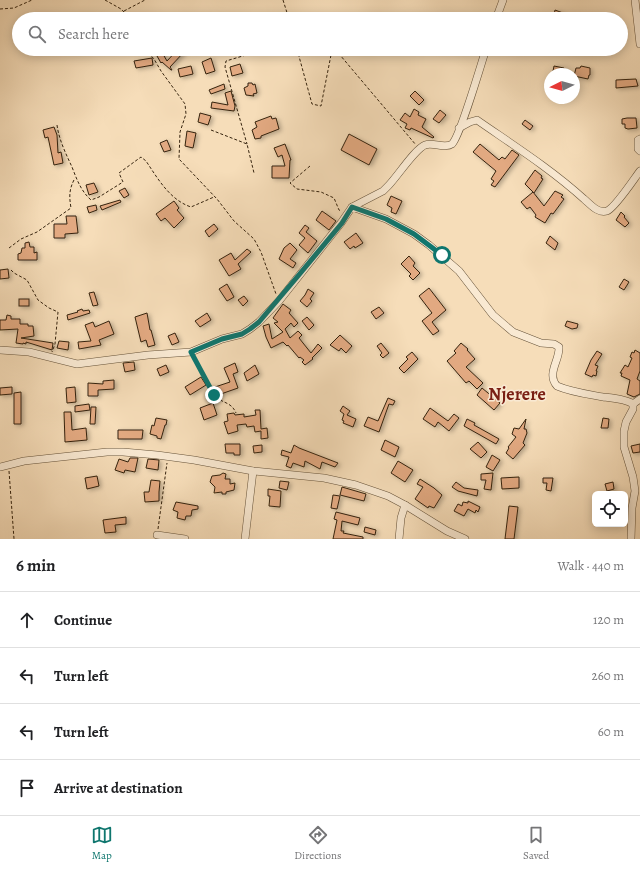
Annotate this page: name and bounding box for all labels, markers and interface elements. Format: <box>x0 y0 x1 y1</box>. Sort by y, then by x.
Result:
search box <box>12 12 628 56</box>
icon: search <box>26 23 48 45</box>
text: Search here <box>58 24 129 44</box>
north arrow <box>544 68 580 104</box>
route start <box>433 246 451 264</box>
district label: Njerere <box>488 382 546 406</box>
route end <box>205 386 223 404</box>
map controls <box>592 491 628 527</box>
button: locate <box>592 491 628 527</box>
text: 6 min <box>16 554 56 577</box>
text: Walk · 440 m <box>557 557 624 574</box>
icon: ahead <box>16 609 38 631</box>
text: Continue <box>54 610 112 630</box>
text: 120 m <box>593 611 624 628</box>
icon: left <box>16 665 38 687</box>
text: Turn left <box>54 666 109 686</box>
text: 260 m <box>591 667 624 684</box>
icon: left <box>16 721 38 743</box>
text: Turn left <box>54 722 109 742</box>
text: 60 m <box>598 723 624 740</box>
icon: arrive <box>16 777 38 799</box>
text: Arrive at destination <box>54 778 183 798</box>
tab: Map <box>91 824 113 863</box>
tab: Directions <box>294 824 342 863</box>
tab: Saved <box>523 824 549 863</box>

